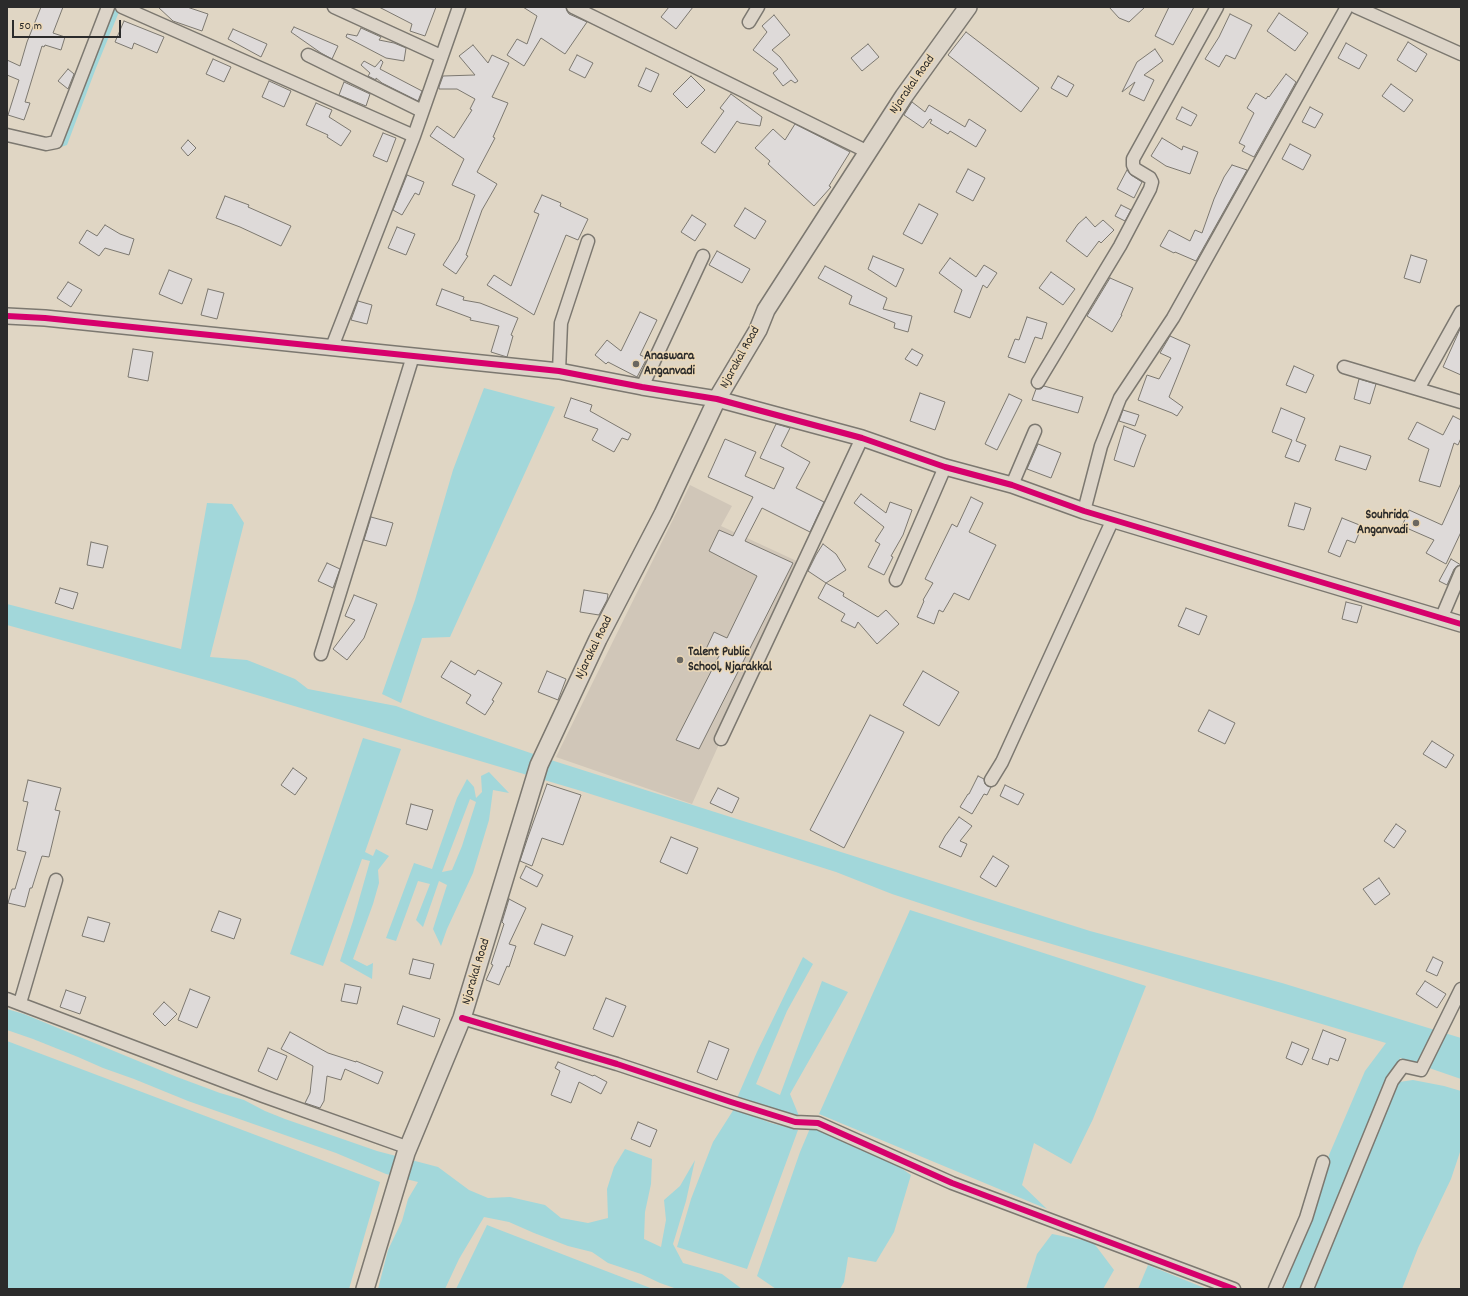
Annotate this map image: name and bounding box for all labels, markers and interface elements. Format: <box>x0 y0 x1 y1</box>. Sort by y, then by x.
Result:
scale bar <box>14 12 123 38</box>
text: 50 m <box>19 18 42 35</box>
street label: Njarakal Road <box>887 52 939 118</box>
street label: Njarakal Road <box>718 324 764 392</box>
place label: Anaswara Anganvadi <box>644 349 695 380</box>
marker: Anaswara Anganvadi <box>631 359 641 369</box>
place label: Souhrida Anganvadi <box>1357 508 1408 539</box>
marker: Souhrida Anganvadi <box>1411 518 1421 528</box>
street label: Njarakal Road <box>573 614 617 682</box>
place label: Talent Public School, Njarakkal <box>688 645 772 676</box>
marker: Talent Public School, Njarakkal <box>675 655 685 665</box>
street label: Njarakal Road <box>460 937 494 1007</box>

